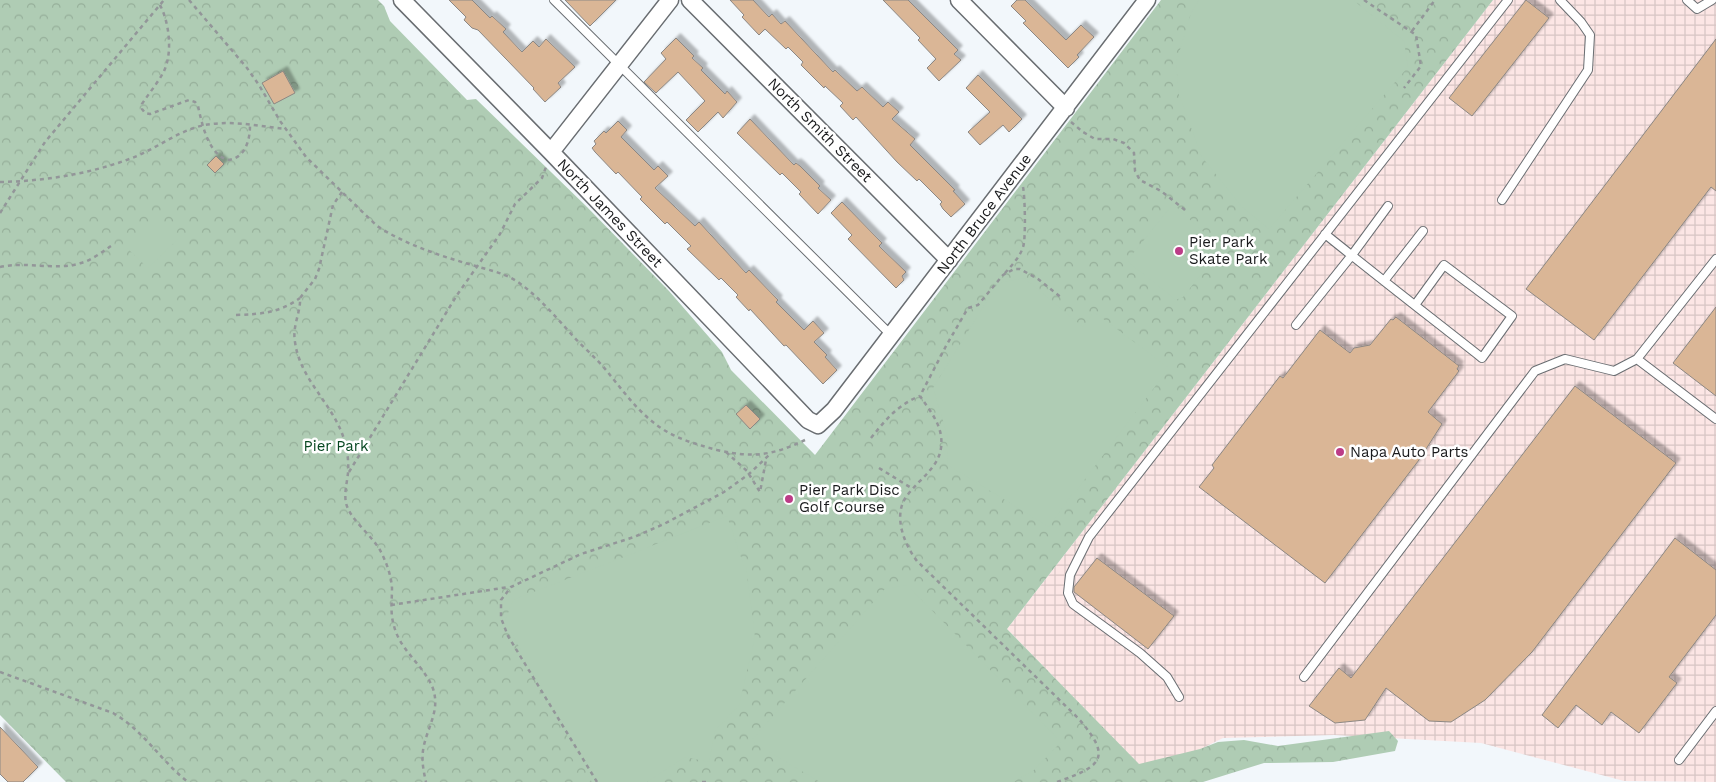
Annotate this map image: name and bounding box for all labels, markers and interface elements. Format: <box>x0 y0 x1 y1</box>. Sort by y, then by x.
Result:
street label: North Smith Street <box>764 74 876 186</box>
street label: North Bruce Avenue <box>933 150 1035 278</box>
street label: North James Street <box>554 155 667 271</box>
place label: Pier Park Skate Park <box>1189 233 1268 268</box>
marker: Pier Park Skate Park <box>1173 245 1185 257</box>
park label: Pier Park <box>304 437 369 455</box>
place label: Napa Auto Parts <box>1350 443 1468 461</box>
marker: Napa Auto Parts <box>1334 446 1346 458</box>
place label: Pier Park Disc Golf Course <box>799 481 900 516</box>
marker: Pier Park Disc Golf Course <box>783 493 795 505</box>

